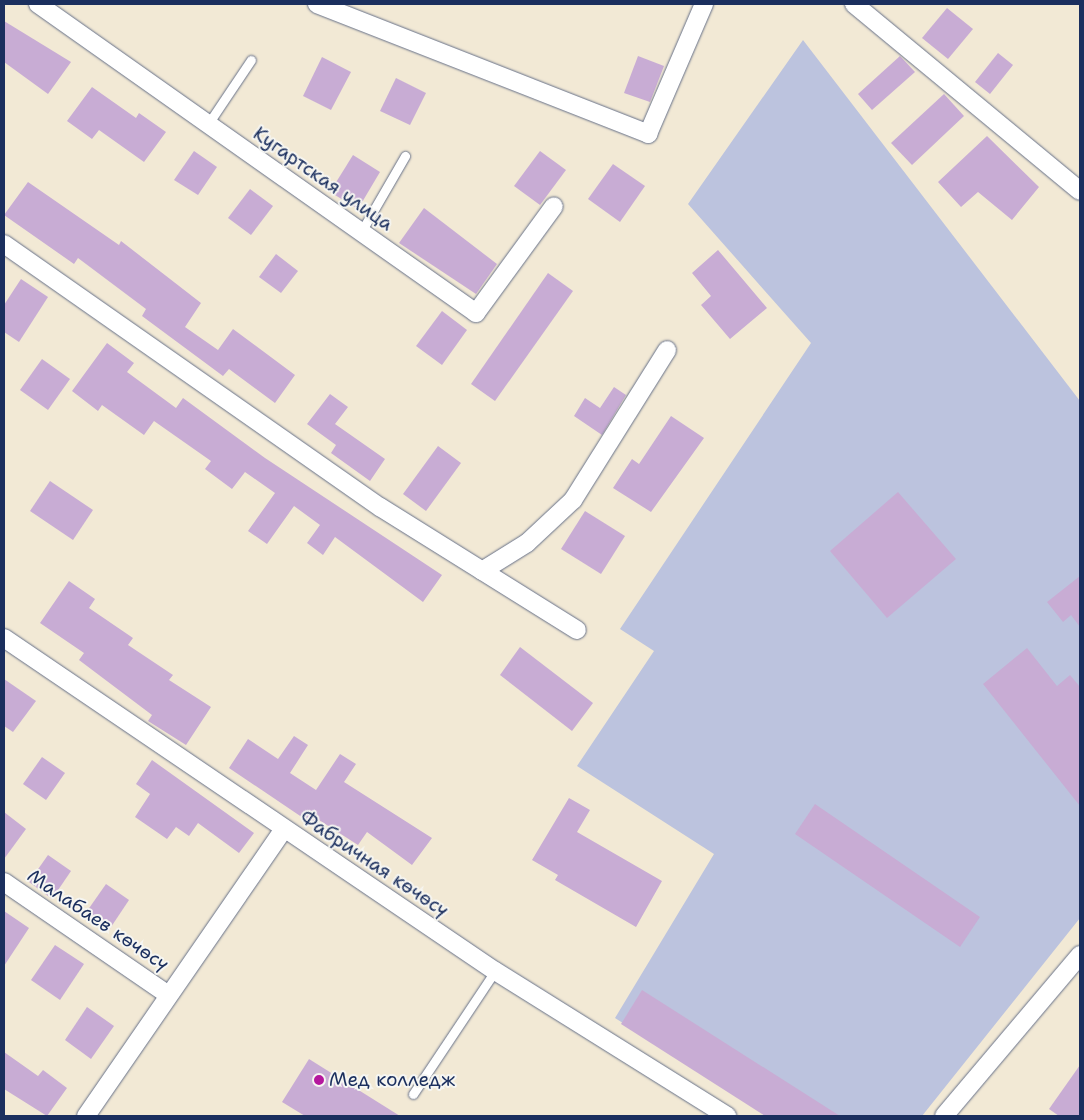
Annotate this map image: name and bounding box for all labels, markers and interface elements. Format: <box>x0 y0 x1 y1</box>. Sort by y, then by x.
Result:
street label: Кугартская улица <box>249 122 397 236</box>
street label: Фабричная көчөсү <box>295 806 453 922</box>
street label: Малабаев көчөсү <box>23 864 173 976</box>
place label: Мед колледж <box>329 1069 455 1091</box>
marker: Мед колледж <box>313 1074 325 1086</box>

